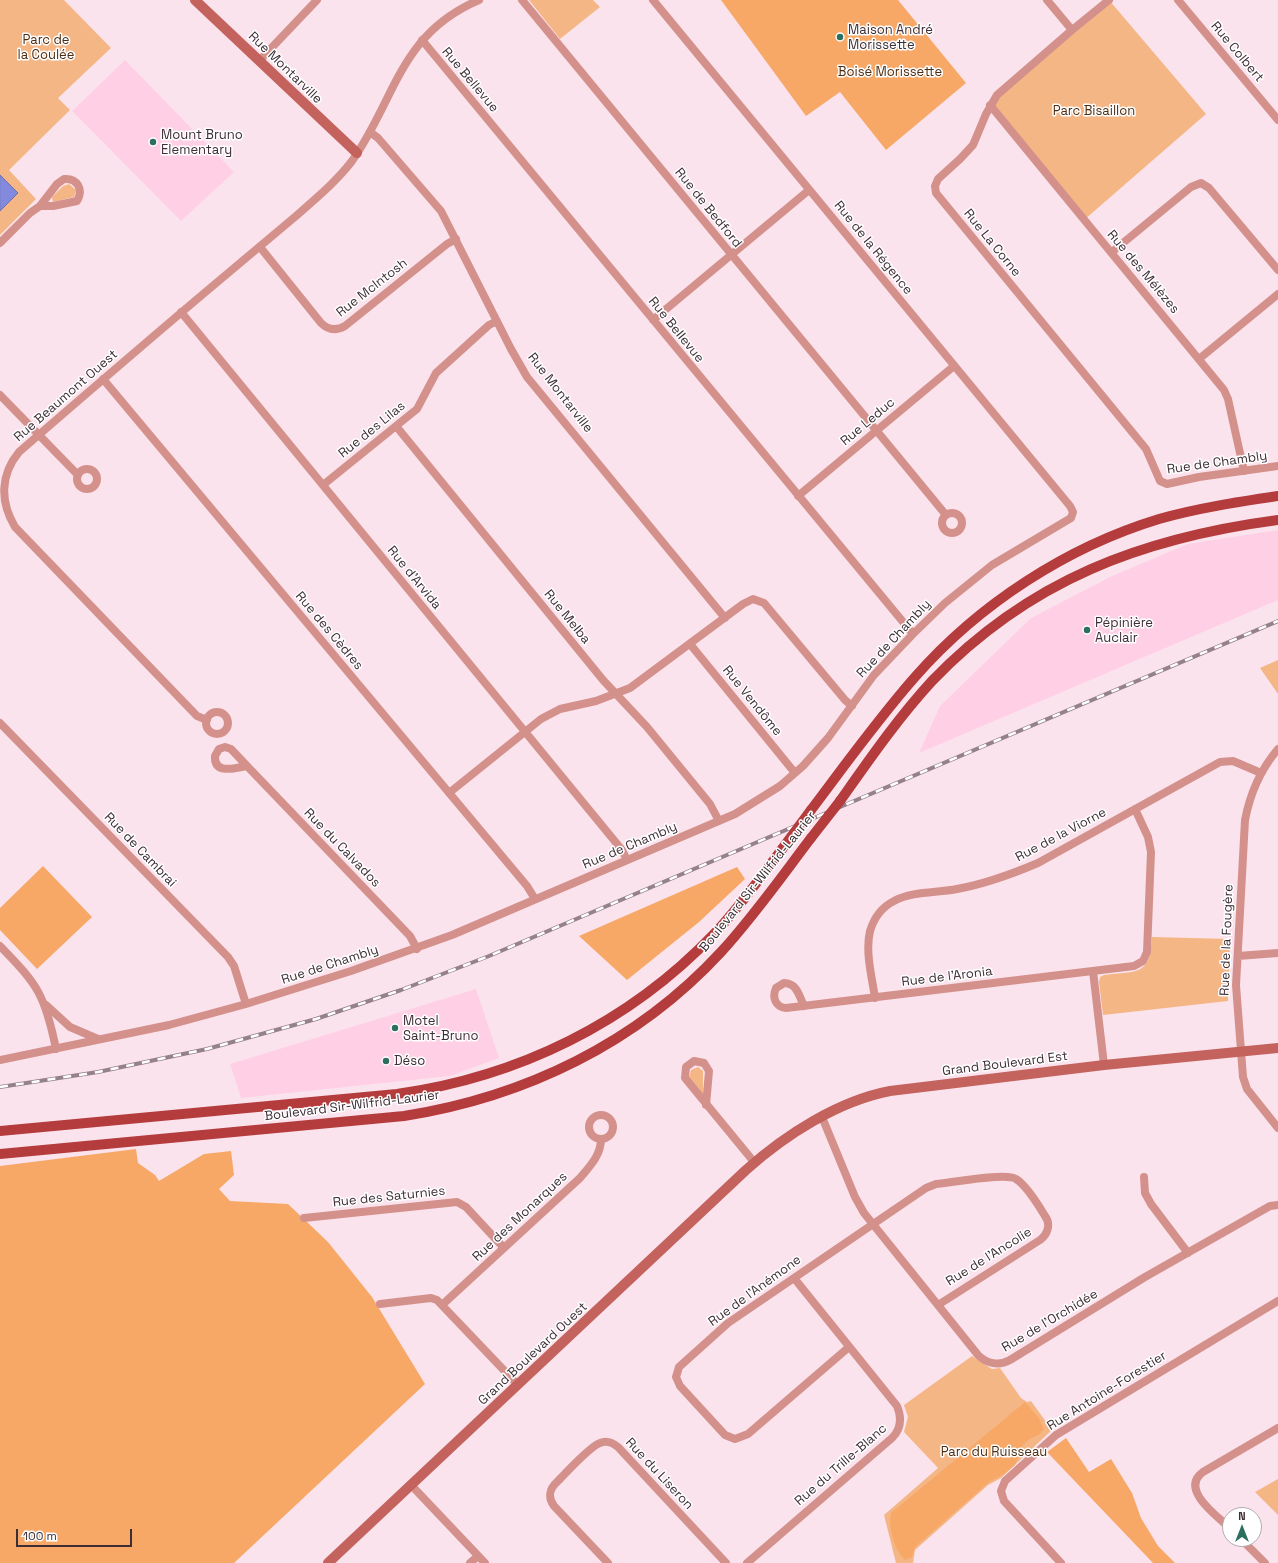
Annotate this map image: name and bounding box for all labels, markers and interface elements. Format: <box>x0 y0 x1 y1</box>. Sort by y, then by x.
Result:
street label: Rue Colbert <box>1207 19 1267 85</box>
place label: Maison André Morissette <box>848 22 933 53</box>
street label: Rue Montarville <box>245 29 325 107</box>
park label: Parc de la Coulée <box>18 32 74 63</box>
marker: Maison André Morissette <box>835 32 845 42</box>
street label: Rue Bellevue <box>438 44 502 116</box>
park label: Boisé Morissette <box>838 64 942 80</box>
park label: Parc Bisaillon <box>1053 103 1135 119</box>
place label: Mount Bruno Elementary <box>161 127 243 158</box>
marker: Mount Bruno Elementary <box>148 137 158 147</box>
street label: Rue de Bedford <box>671 165 745 251</box>
street label: Rue de la Régence <box>830 198 916 298</box>
street label: Rue La Corne <box>960 206 1024 280</box>
street label: Rue des Mélèzes <box>1104 227 1182 317</box>
street label: Rue McIntosh <box>333 255 411 321</box>
street label: Rue Bellevue <box>645 294 707 366</box>
street label: Rue Beaumont Ouest <box>11 347 121 445</box>
street label: Rue Montarville <box>524 350 596 436</box>
street label: Rue Leduc <box>838 395 898 449</box>
street label: Rue des Lilas <box>336 398 408 462</box>
street label: Rue de Chambly <box>1166 448 1268 478</box>
street label: Rue d'Arvida <box>384 543 444 613</box>
street label: Rue Melba <box>540 587 594 647</box>
street label: Rue des Cèdres <box>292 589 366 673</box>
street label: Rue de Chambly <box>854 597 934 681</box>
place label: Pépinière Auclair <box>1095 615 1153 646</box>
marker: Pépinière Auclair <box>1082 625 1092 635</box>
street label: Rue Vendôme <box>719 663 785 739</box>
street label: Rue du Calvados <box>301 805 383 891</box>
street label: Rue de la Viorne <box>1013 805 1109 865</box>
street label: Boulevard Sir-Wilfrid-Laurier <box>696 809 820 955</box>
street label: Rue de Cambrai <box>101 810 179 890</box>
street label: Rue de Chambly <box>580 819 680 873</box>
street label: Rue de la Fougère <box>1217 884 1237 996</box>
street label: Rue de Chambly <box>280 942 380 988</box>
street label: Rue de l'Aronia <box>901 964 993 990</box>
place label: Motel Saint-Bruno <box>403 1013 479 1044</box>
marker: Motel Saint-Bruno <box>390 1023 400 1033</box>
street label: Grand Boulevard Est <box>941 1049 1069 1079</box>
place label: Déso <box>394 1053 425 1069</box>
marker: Déso <box>381 1056 391 1066</box>
street label: Boulevard Sir-Wilfrid-Laurier <box>264 1088 440 1124</box>
street label: Rue des Monarques <box>469 1169 571 1265</box>
street label: Rue des Saturnies <box>332 1183 446 1211</box>
street label: Rue de l'Ancolie <box>943 1224 1035 1290</box>
street label: Rue de l'Anémone <box>706 1252 804 1330</box>
street label: Rue de l'Orchidée <box>999 1286 1101 1356</box>
street label: Grand Boulevard Ouest <box>475 1299 591 1409</box>
street label: Rue Antoine-Forestier <box>1045 1348 1169 1434</box>
street label: Rue du Trille-Blanc <box>792 1421 890 1509</box>
street label: Rue du Liseron <box>622 1435 696 1513</box>
park label: Parc du Ruisseau <box>941 1444 1047 1460</box>
north arrow <box>1222 1507 1262 1547</box>
text: N <box>1238 1509 1246 1523</box>
scale bar <box>18 1521 134 1547</box>
text: 100 m <box>23 1528 57 1544</box>

